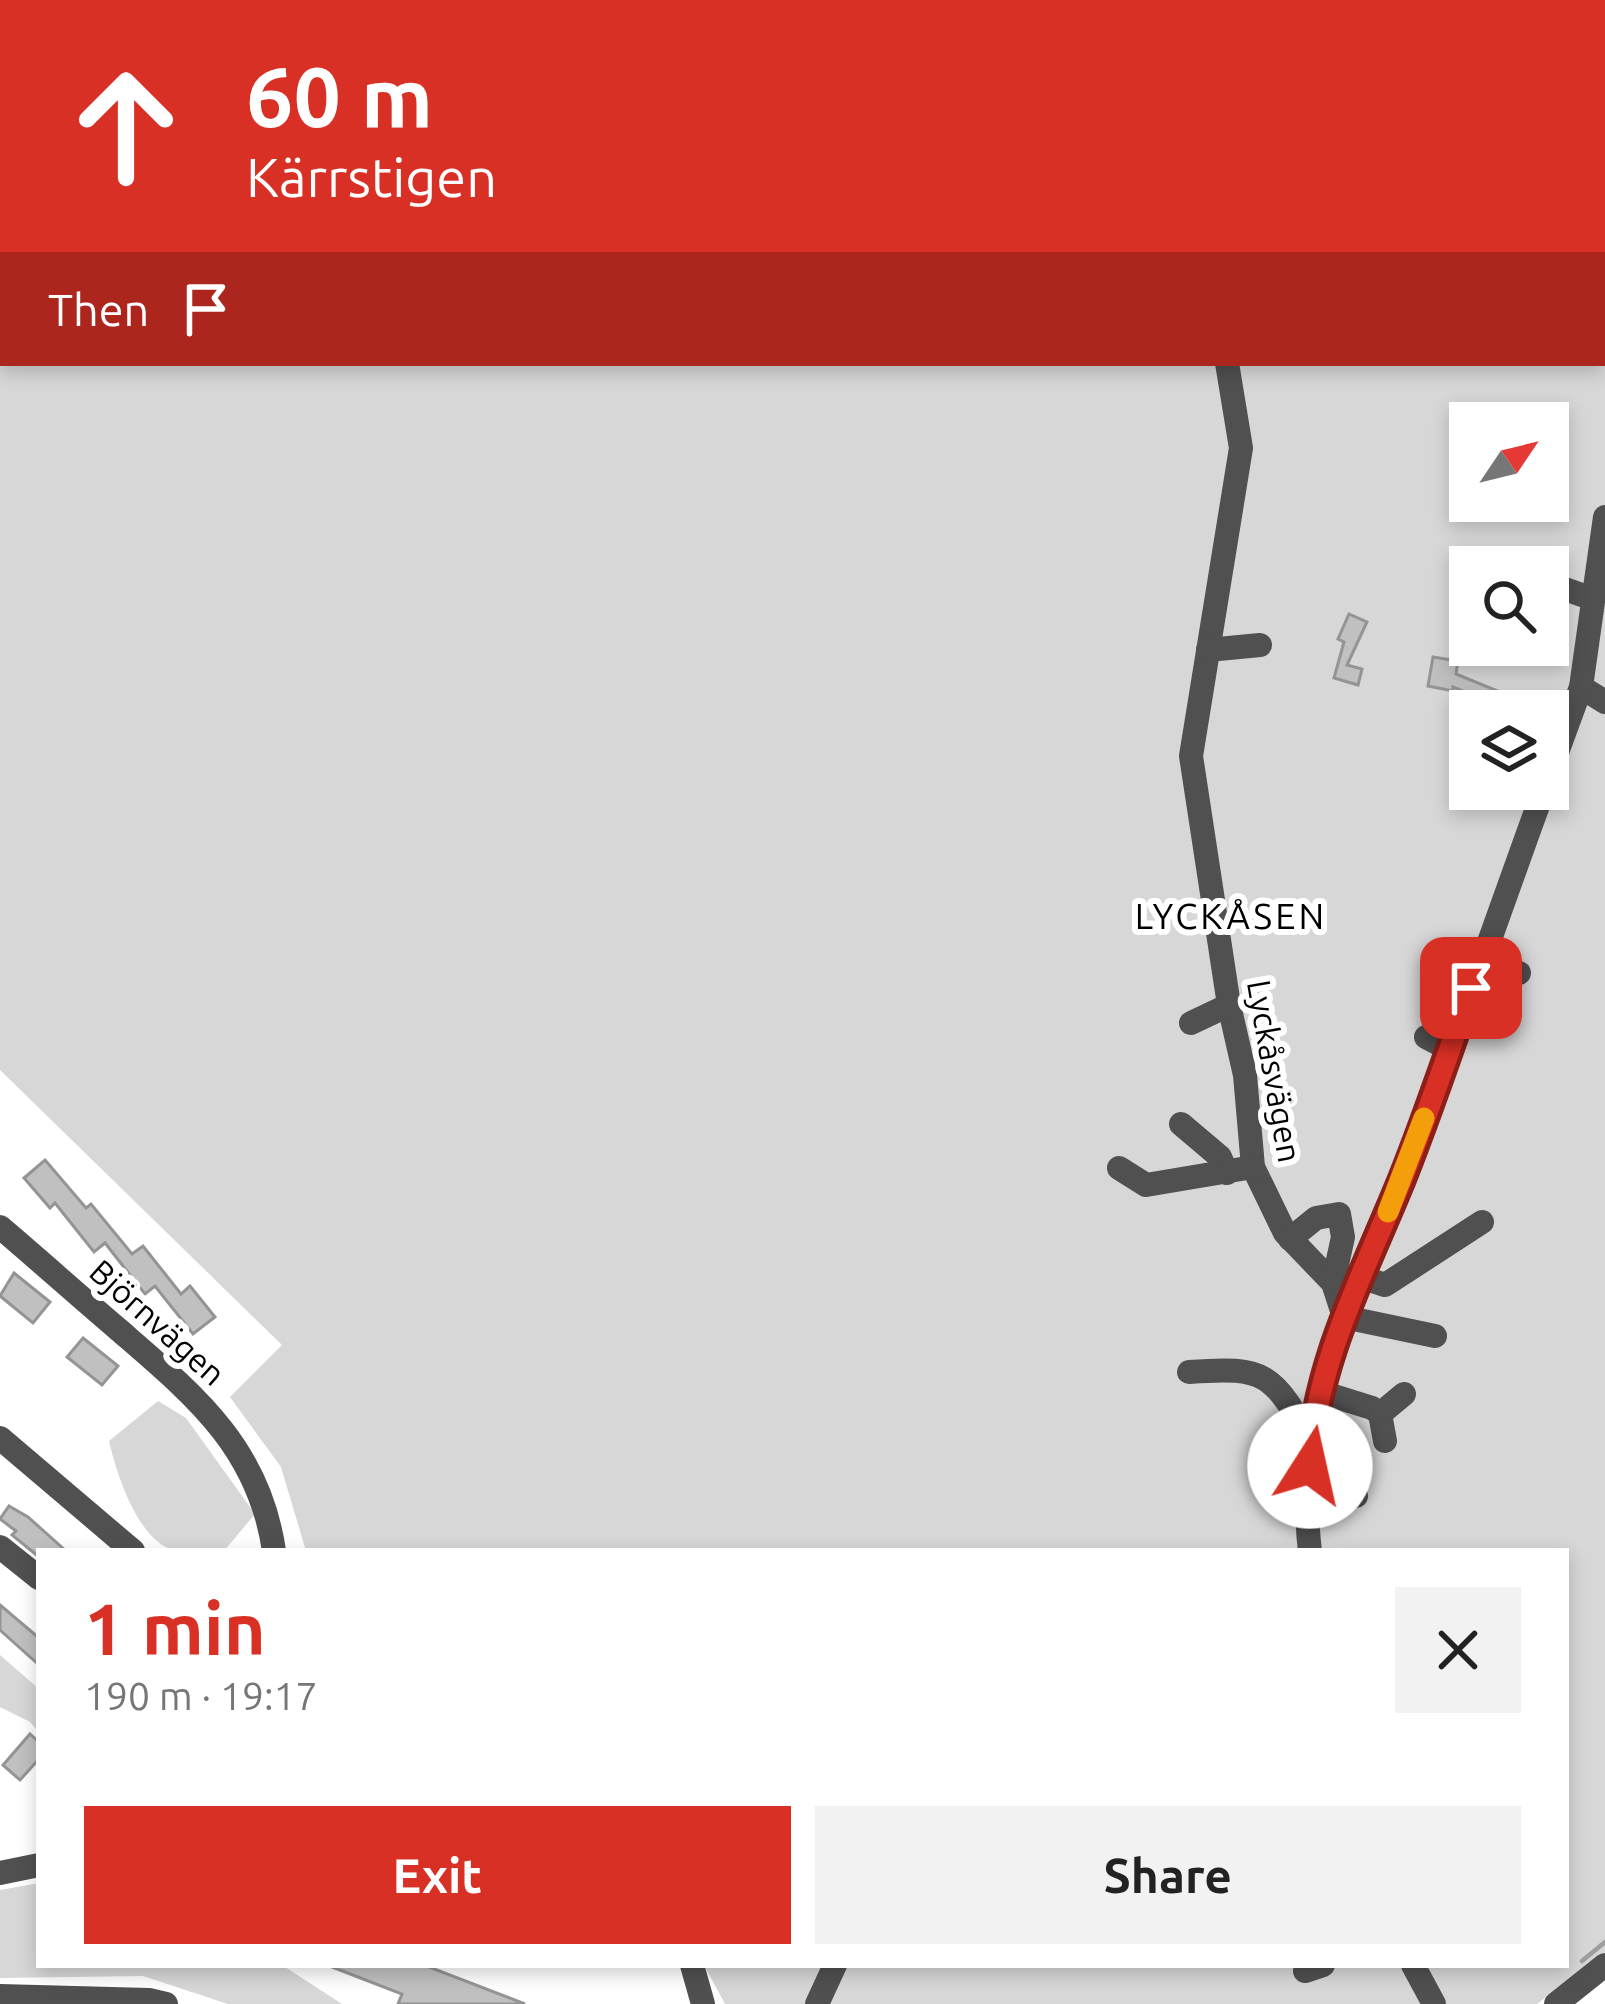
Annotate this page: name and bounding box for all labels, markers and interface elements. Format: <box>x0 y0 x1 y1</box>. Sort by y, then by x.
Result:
icon: ahead <box>48 48 204 204</box>
text: 60 m <box>246 49 433 143</box>
text: Kärrstigen <box>246 147 497 207</box>
icon: arrive <box>173 276 239 342</box>
text: Then <box>48 284 149 335</box>
north arrow <box>1449 402 1569 522</box>
map controls <box>1449 402 1569 810</box>
button: search <box>1449 546 1569 666</box>
button: layers <box>1449 690 1569 810</box>
district label: LYCKÅSEN <box>1135 895 1327 936</box>
pin <box>1420 937 1522 1039</box>
icon: arrive <box>1438 955 1504 1021</box>
street label: Lyckåsvägen <box>1241 977 1309 1165</box>
street label: Björnvägen <box>83 1252 233 1392</box>
position arrow <box>1247 1403 1373 1529</box>
button: close <box>1395 1587 1521 1713</box>
text: 1 min <box>84 1588 266 1669</box>
text: 190 m · 19:17 <box>84 1674 318 1717</box>
button: Exit <box>84 1806 791 1944</box>
button: Share <box>815 1806 1521 1944</box>

